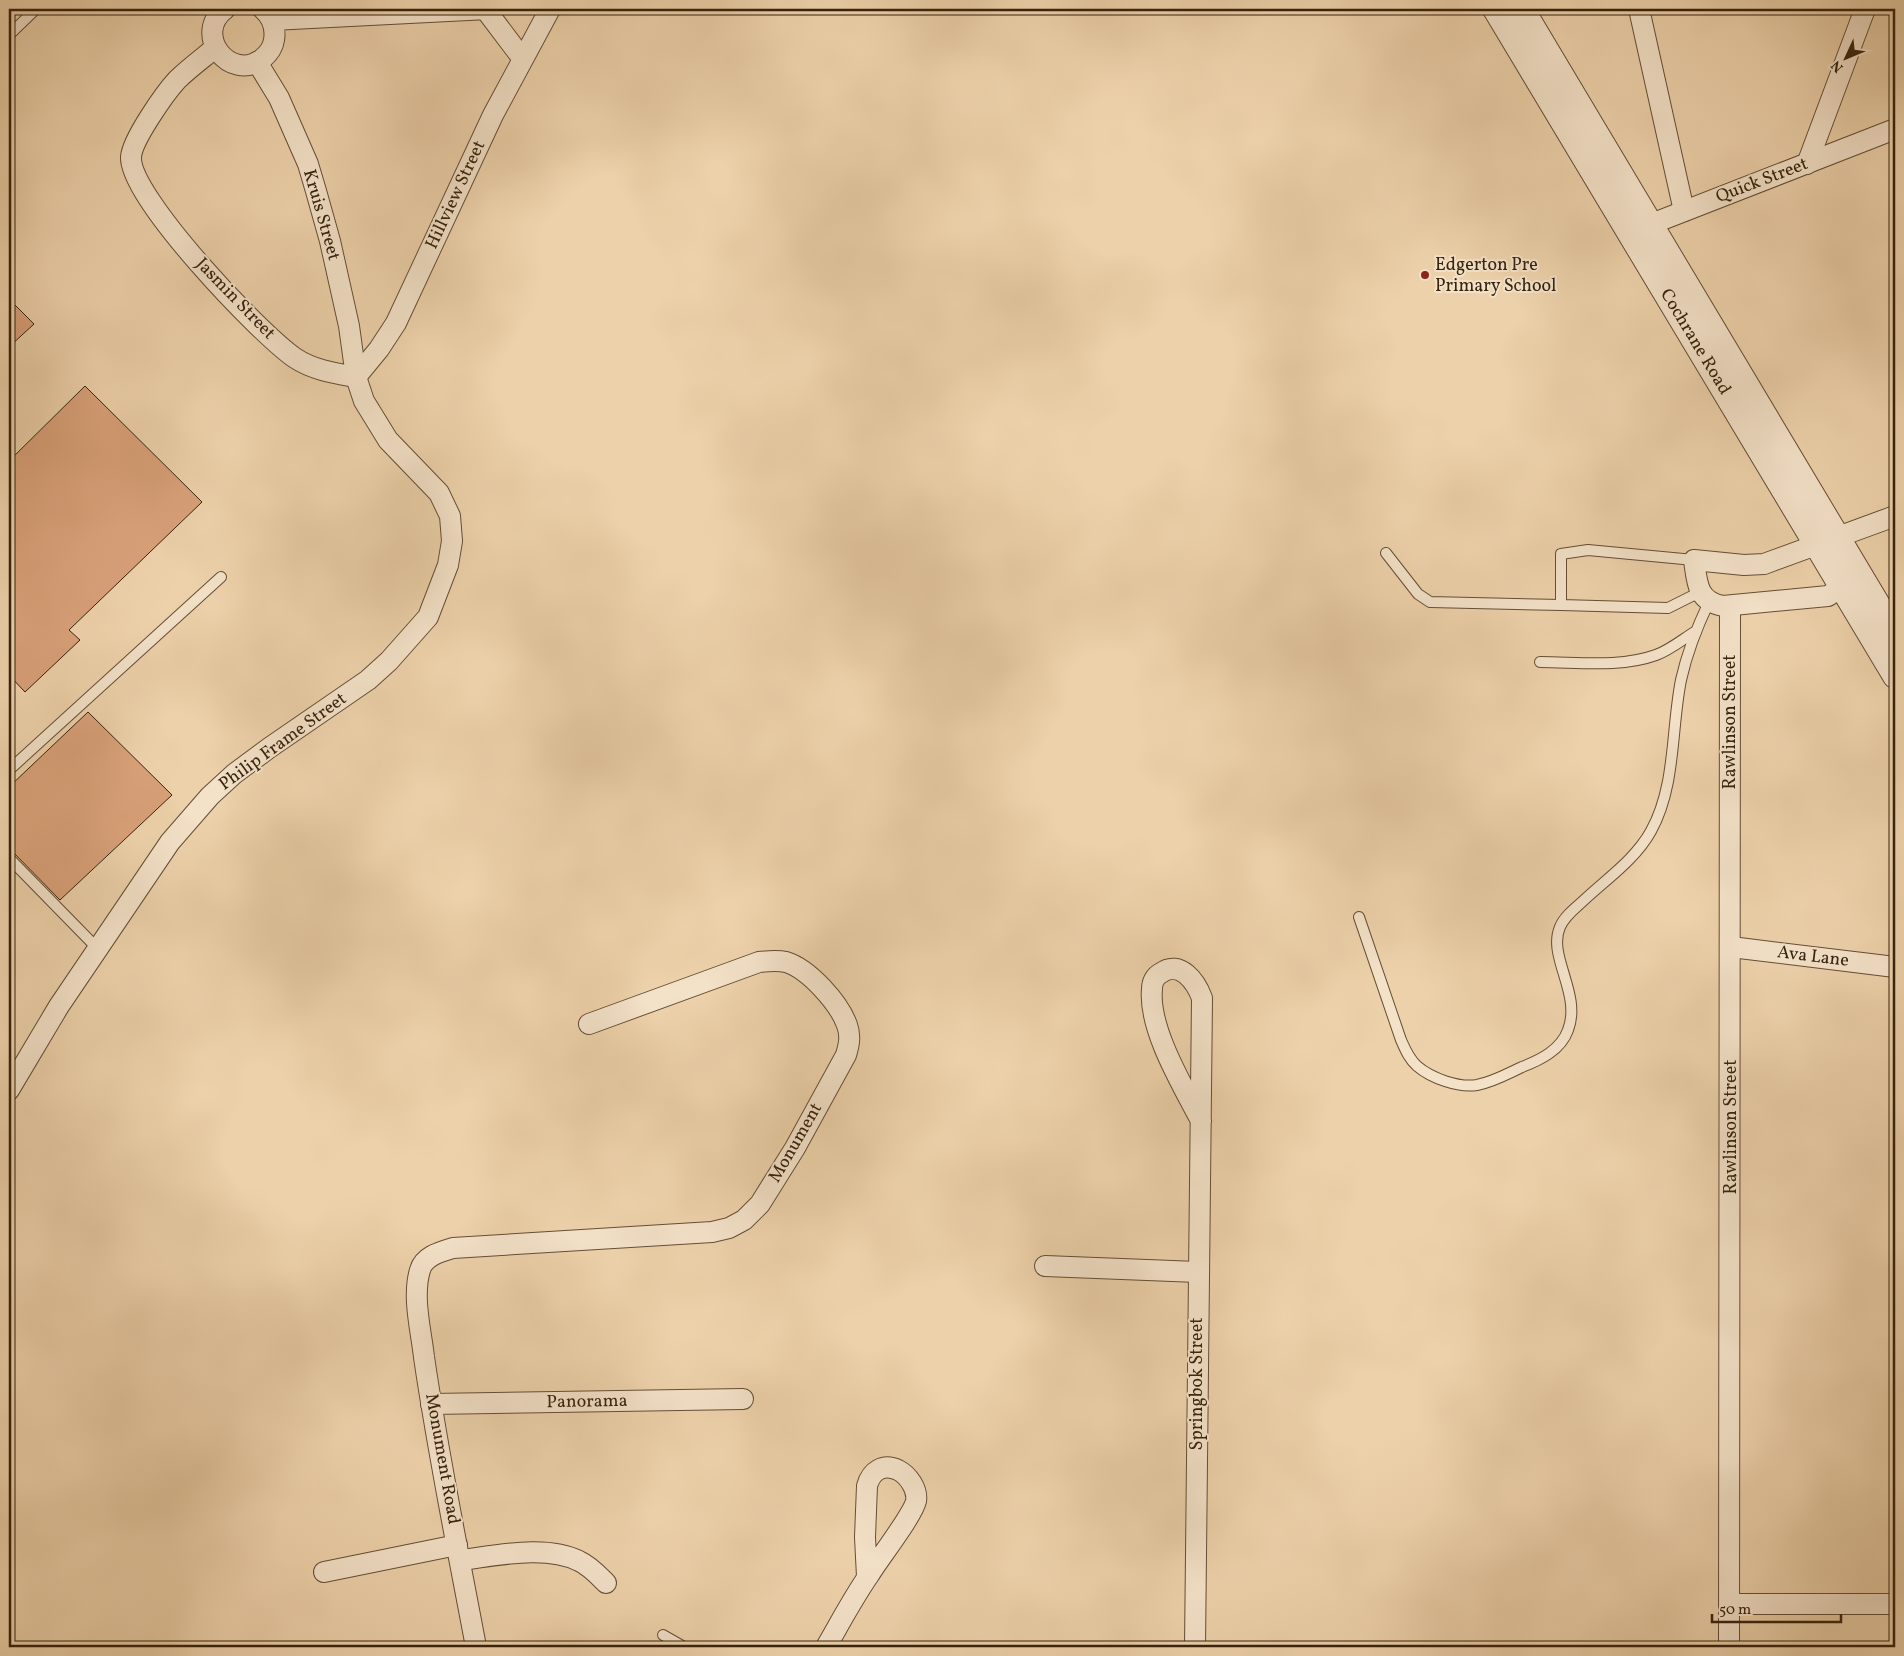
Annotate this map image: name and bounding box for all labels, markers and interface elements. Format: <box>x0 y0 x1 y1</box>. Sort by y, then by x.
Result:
north arrow <box>1822 32 1872 82</box>
text: N <box>1827 56 1848 76</box>
street label: Hillview Street <box>420 137 492 253</box>
street label: Quick Street <box>1712 152 1812 210</box>
street label: Kruis Street <box>296 166 346 264</box>
street label: Jasmin Street <box>189 252 281 346</box>
place label: Edgerton Pre Primary School <box>1435 253 1556 299</box>
marker: Edgerton Pre Primary School <box>1419 269 1431 281</box>
street label: Cochrane Road <box>1653 284 1737 400</box>
street label: Rawlinson Street <box>1718 654 1743 790</box>
street label: Philip Frame Street <box>214 687 352 797</box>
street label: Ava Lane <box>1776 940 1850 974</box>
street label: Rawlinson Street <box>1719 1059 1744 1195</box>
street label: Monument <box>763 1098 829 1188</box>
street label: Springbok Street <box>1185 1318 1210 1450</box>
street label: Panorama <box>546 1389 628 1415</box>
street label: Monument Road <box>418 1392 466 1526</box>
scale bar <box>1712 1591 1840 1623</box>
text: 50 m <box>1719 1600 1751 1621</box>

